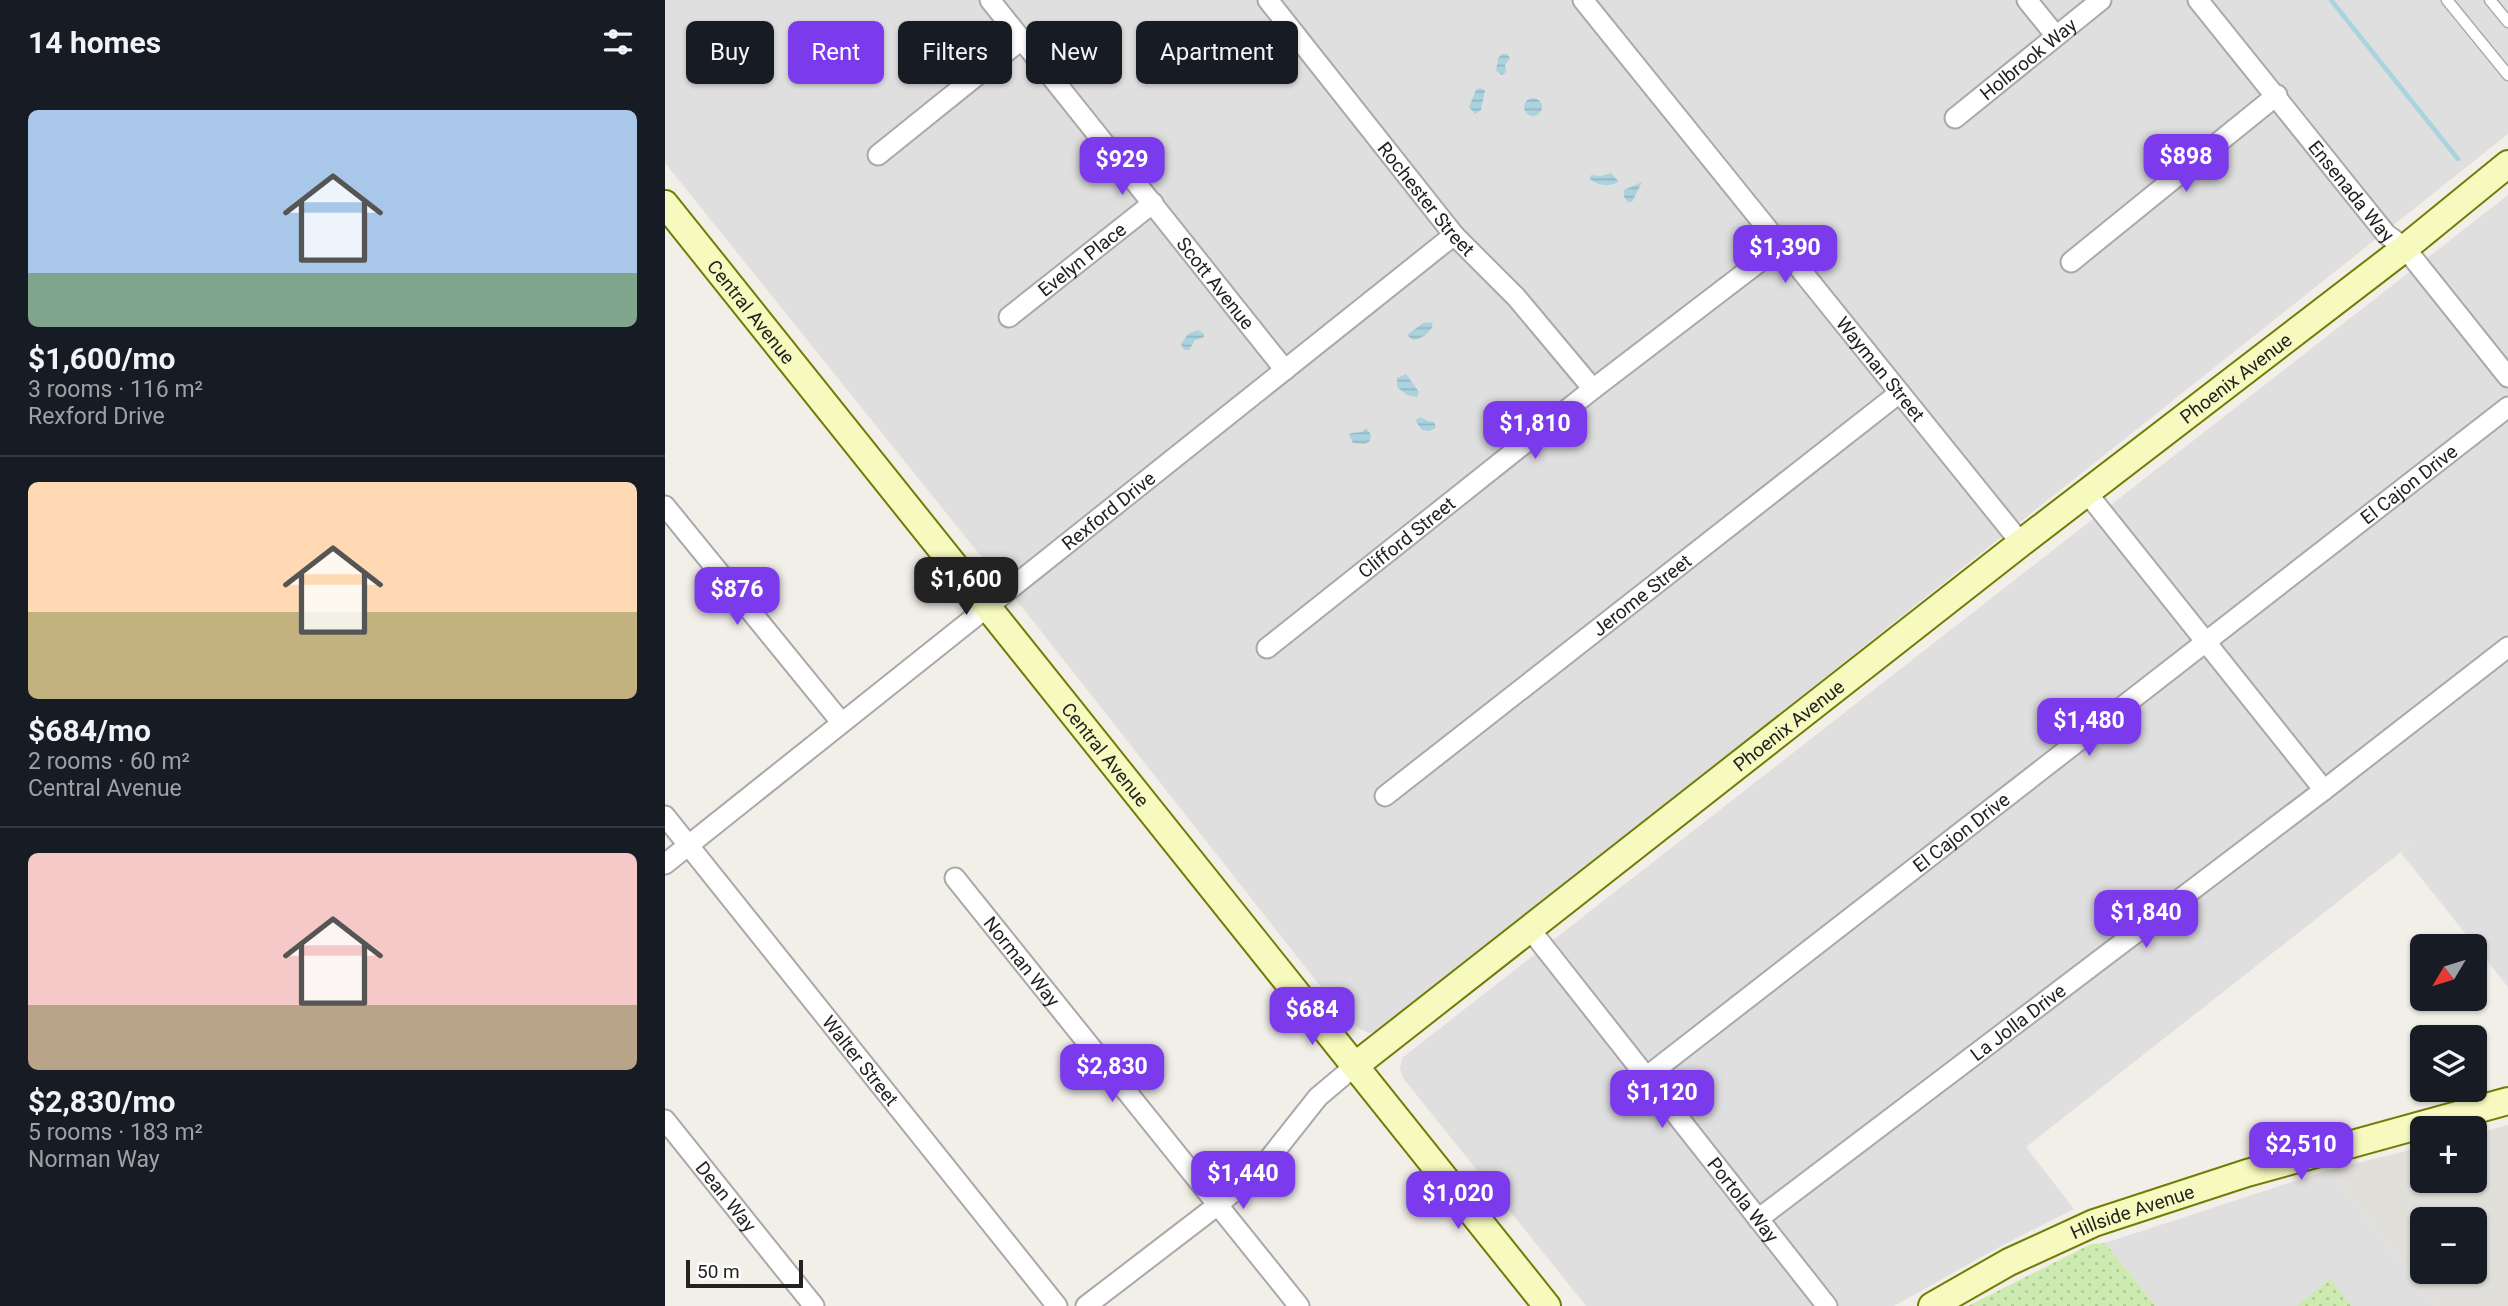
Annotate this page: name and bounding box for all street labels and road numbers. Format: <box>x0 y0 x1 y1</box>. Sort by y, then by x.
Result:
street label: Holbrook Way <box>1975 13 2081 105</box>
street label: Ensenada Way <box>2304 136 2398 247</box>
street label: Rochester Street <box>1373 137 1479 260</box>
street label: Evelyn Place <box>1033 217 1130 301</box>
street label: Scott Avenue <box>1172 232 1259 334</box>
street label: Central Avenue <box>703 255 800 369</box>
street label: Wayman Street <box>1831 312 1930 426</box>
street label: Phoenix Avenue <box>2175 328 2296 428</box>
street label: El Cajon Drive <box>2356 439 2462 529</box>
street label: Rexford Drive <box>1057 466 1160 555</box>
street label: Clifford Street <box>1353 492 1460 583</box>
street label: Jerome Street <box>1588 549 1696 641</box>
street label: Phoenix Avenue <box>1728 675 1849 776</box>
street label: Central Avenue <box>1057 698 1154 811</box>
street label: El Cajon Drive <box>1908 787 2014 877</box>
street label: Norman Way <box>979 912 1065 1011</box>
street label: La Jolla Drive <box>1966 979 2070 1066</box>
street label: Walter Street <box>817 1011 904 1110</box>
street label: Portola Way <box>1703 1153 1784 1247</box>
street label: Dean Way <box>691 1157 761 1236</box>
street label: Hillside Avenue <box>2066 1180 2197 1244</box>

